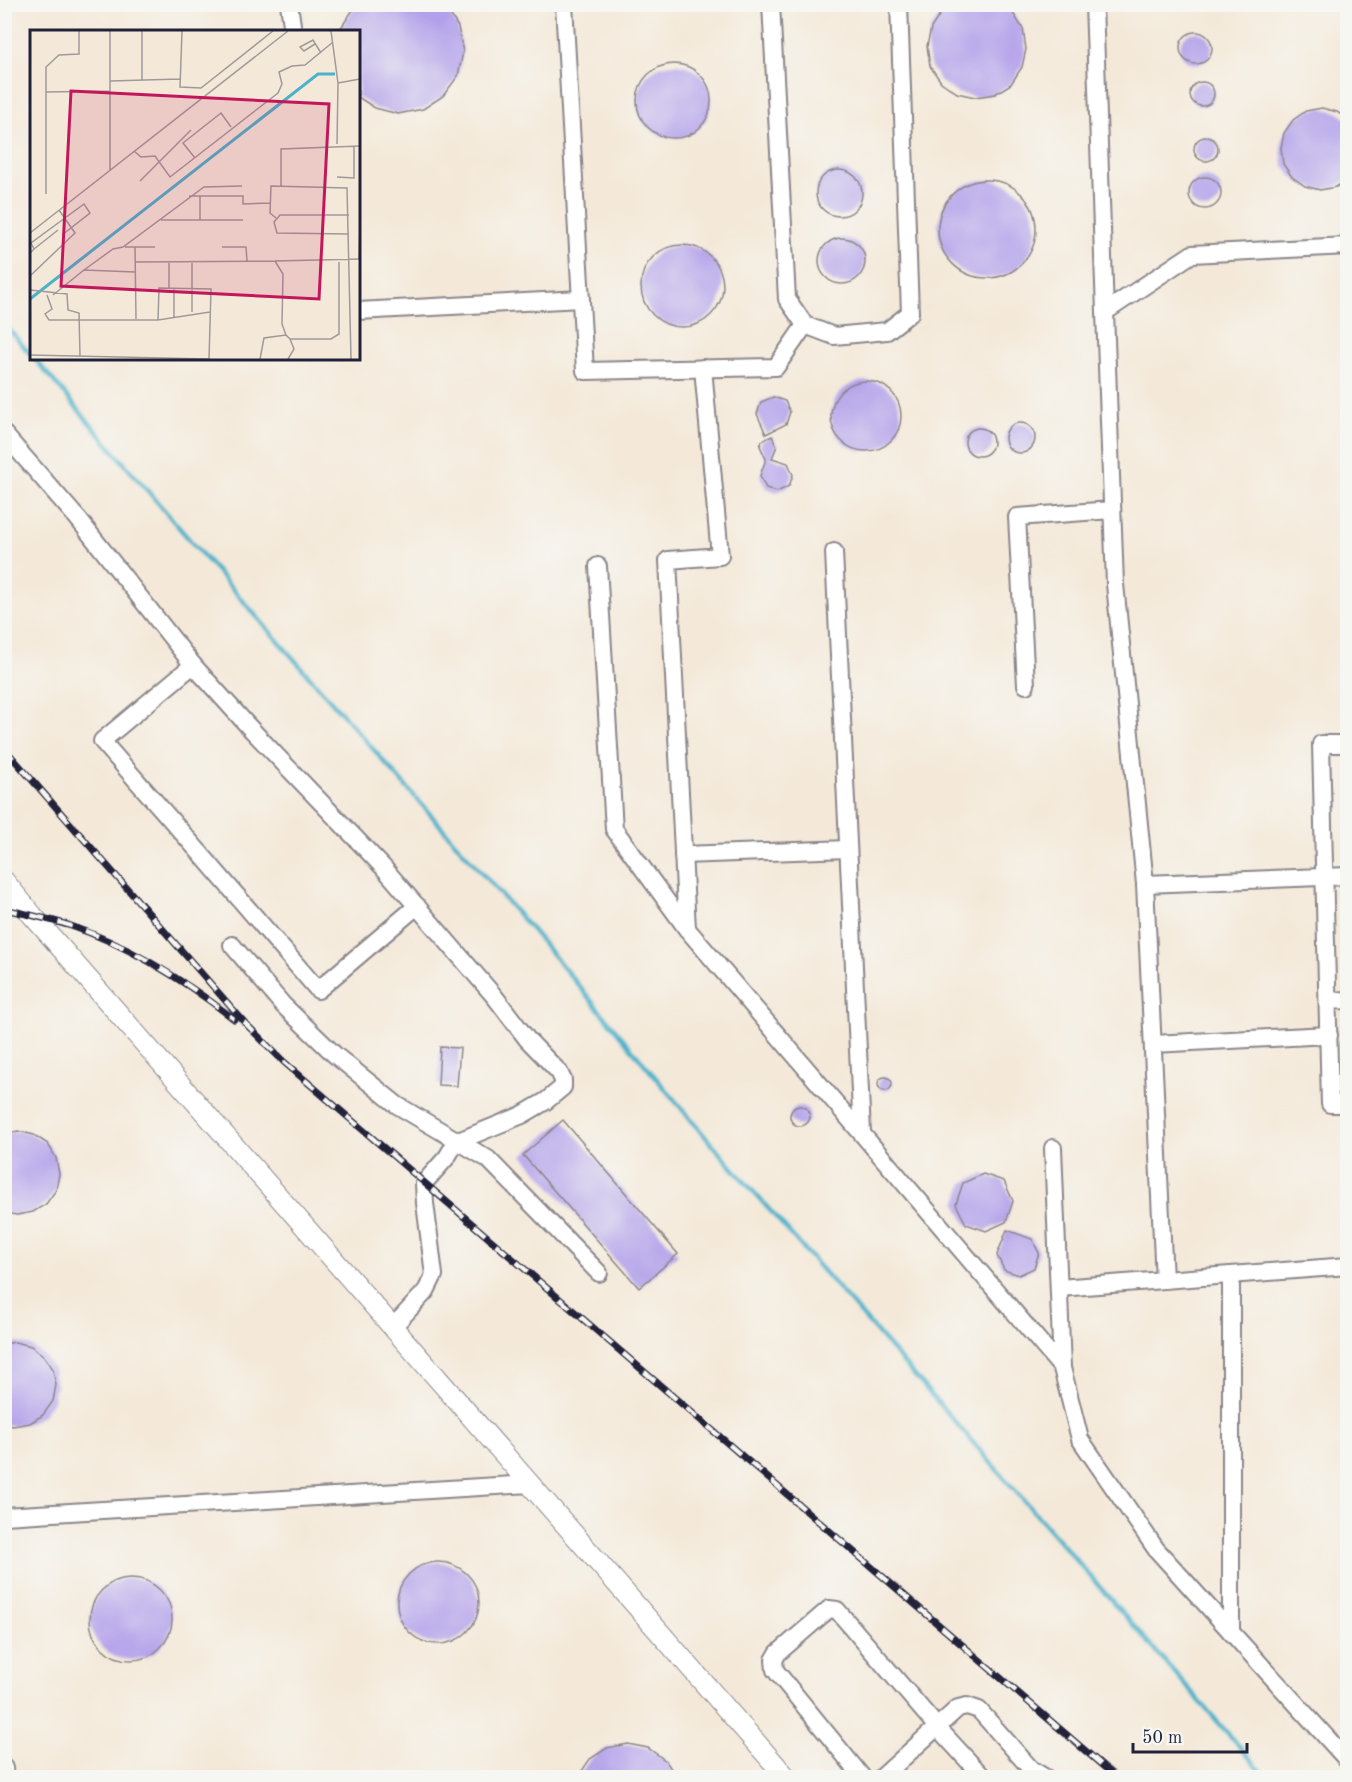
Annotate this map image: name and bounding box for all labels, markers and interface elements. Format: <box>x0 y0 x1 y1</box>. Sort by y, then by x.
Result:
inset map <box>30 30 360 360</box>
scale bar <box>1133 1716 1247 1754</box>
text: 50 m <box>1142 1729 1182 1747</box>

